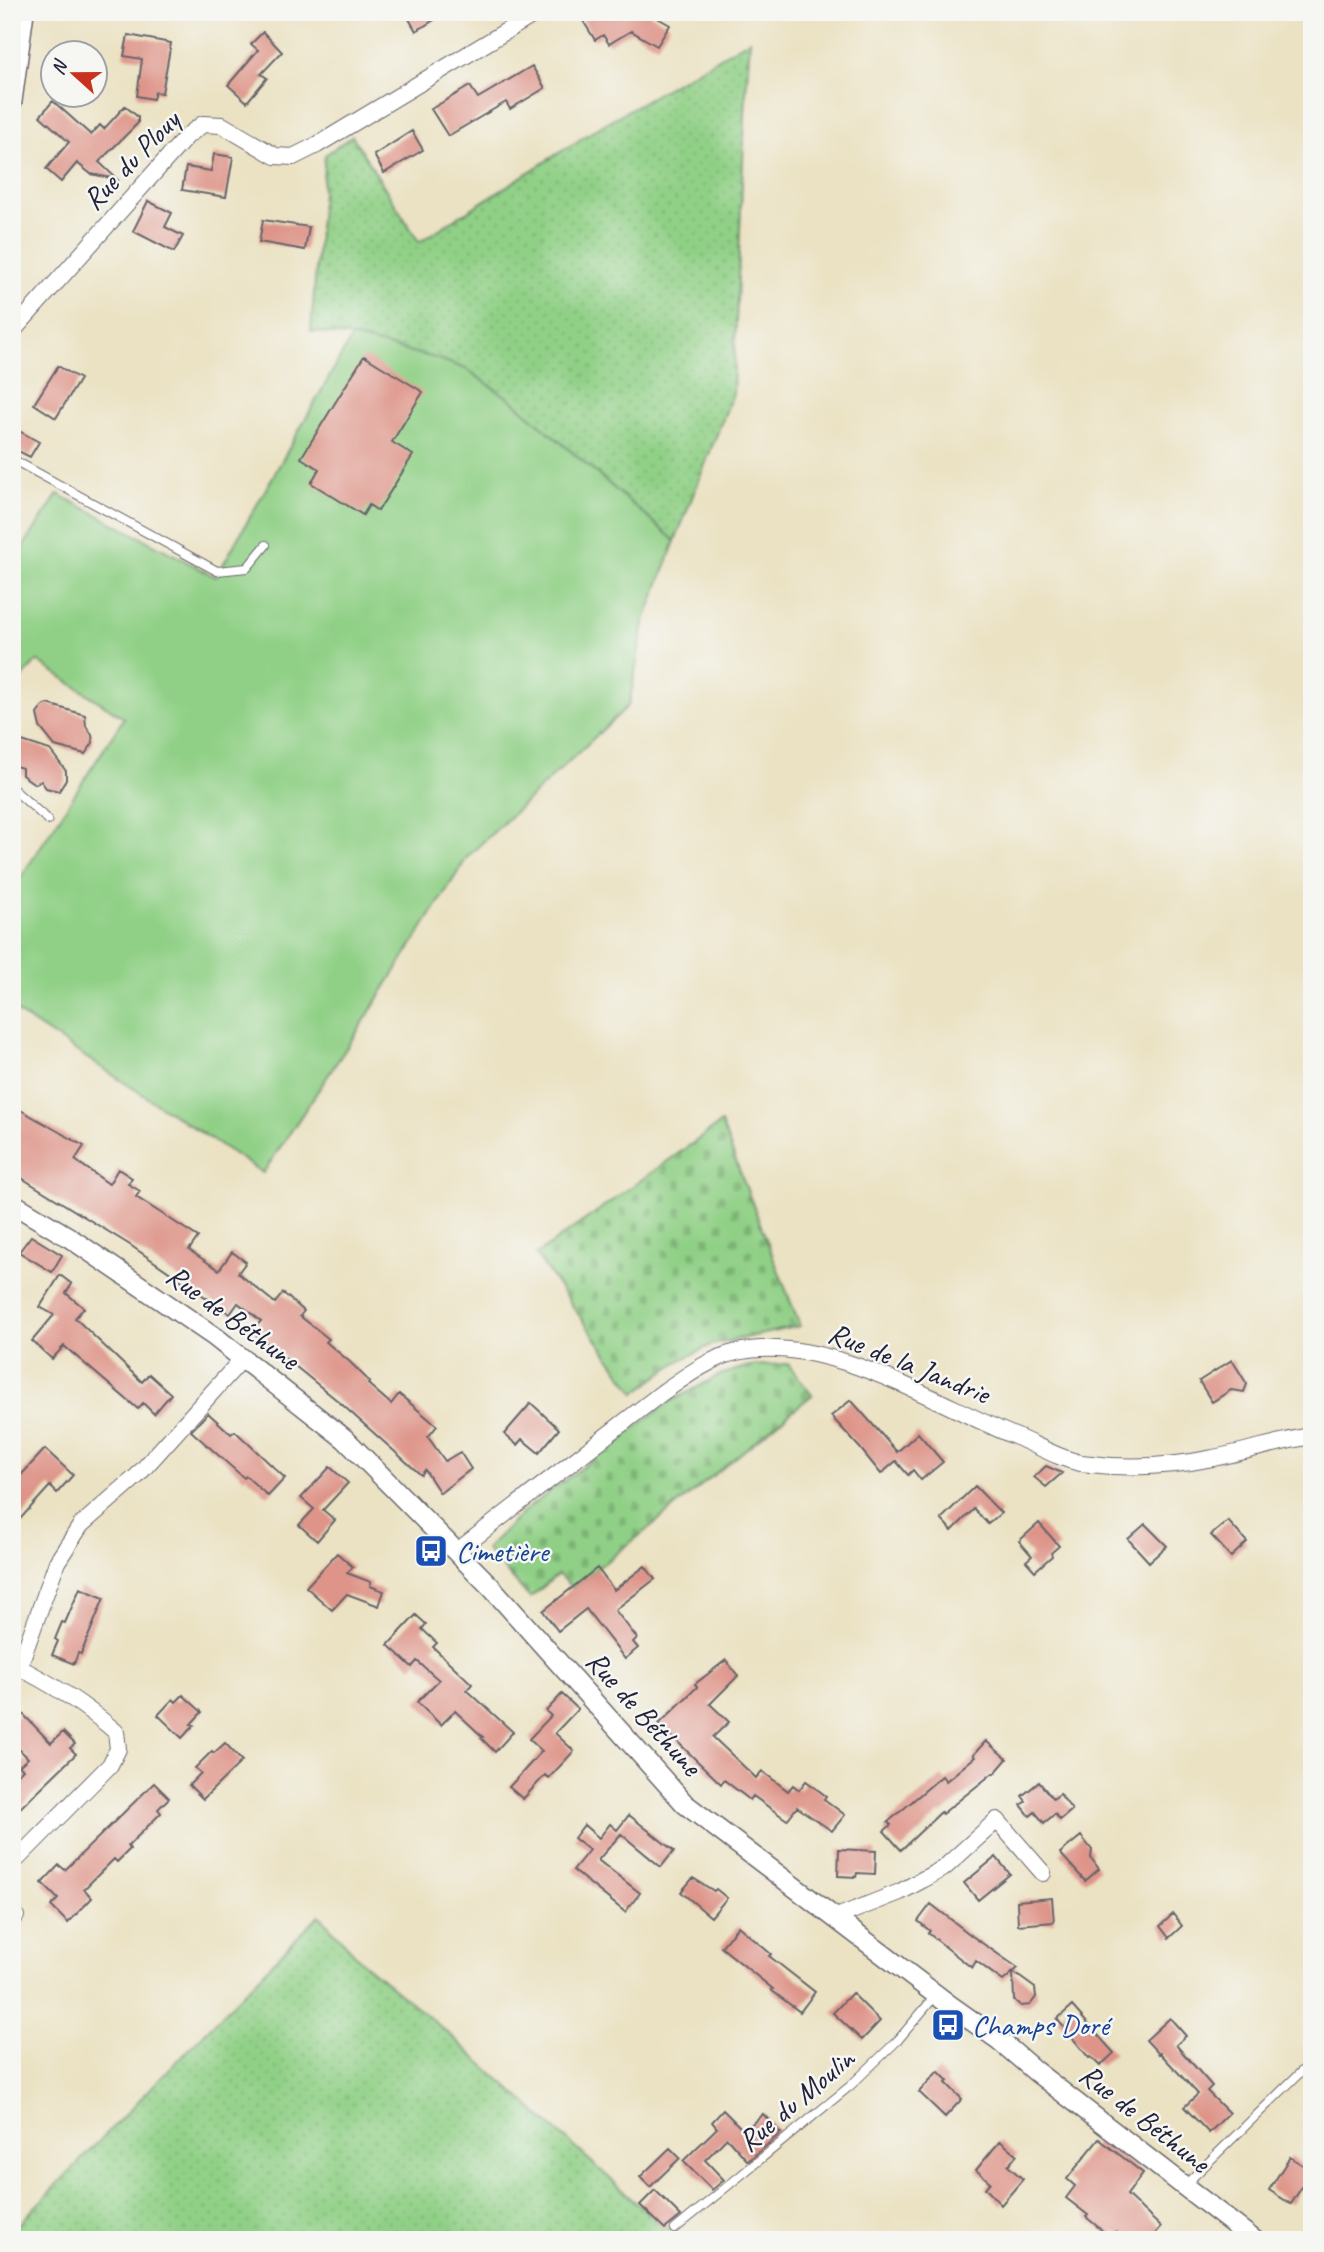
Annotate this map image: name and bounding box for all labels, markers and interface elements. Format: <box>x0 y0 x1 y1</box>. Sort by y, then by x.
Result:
north arrow <box>38 38 108 108</box>
text: N <box>46 55 74 78</box>
street label: Rue du Plouy <box>74 100 190 218</box>
street label: Rue de Béthune <box>159 1256 309 1379</box>
street label: Rue de la Jandrie <box>823 1313 997 1413</box>
bus stop icon: Cimetière <box>412 1532 450 1570</box>
place label: Cimetière <box>456 1532 550 1570</box>
street label: Rue de Béthune <box>578 1643 712 1785</box>
bus stop icon: Champs Doré <box>929 2006 967 2044</box>
place label: Champs Doré <box>972 2006 1113 2044</box>
street label: Rue du Moulin <box>730 2039 863 2160</box>
street label: Rue de Béthune <box>1072 2055 1220 2182</box>

